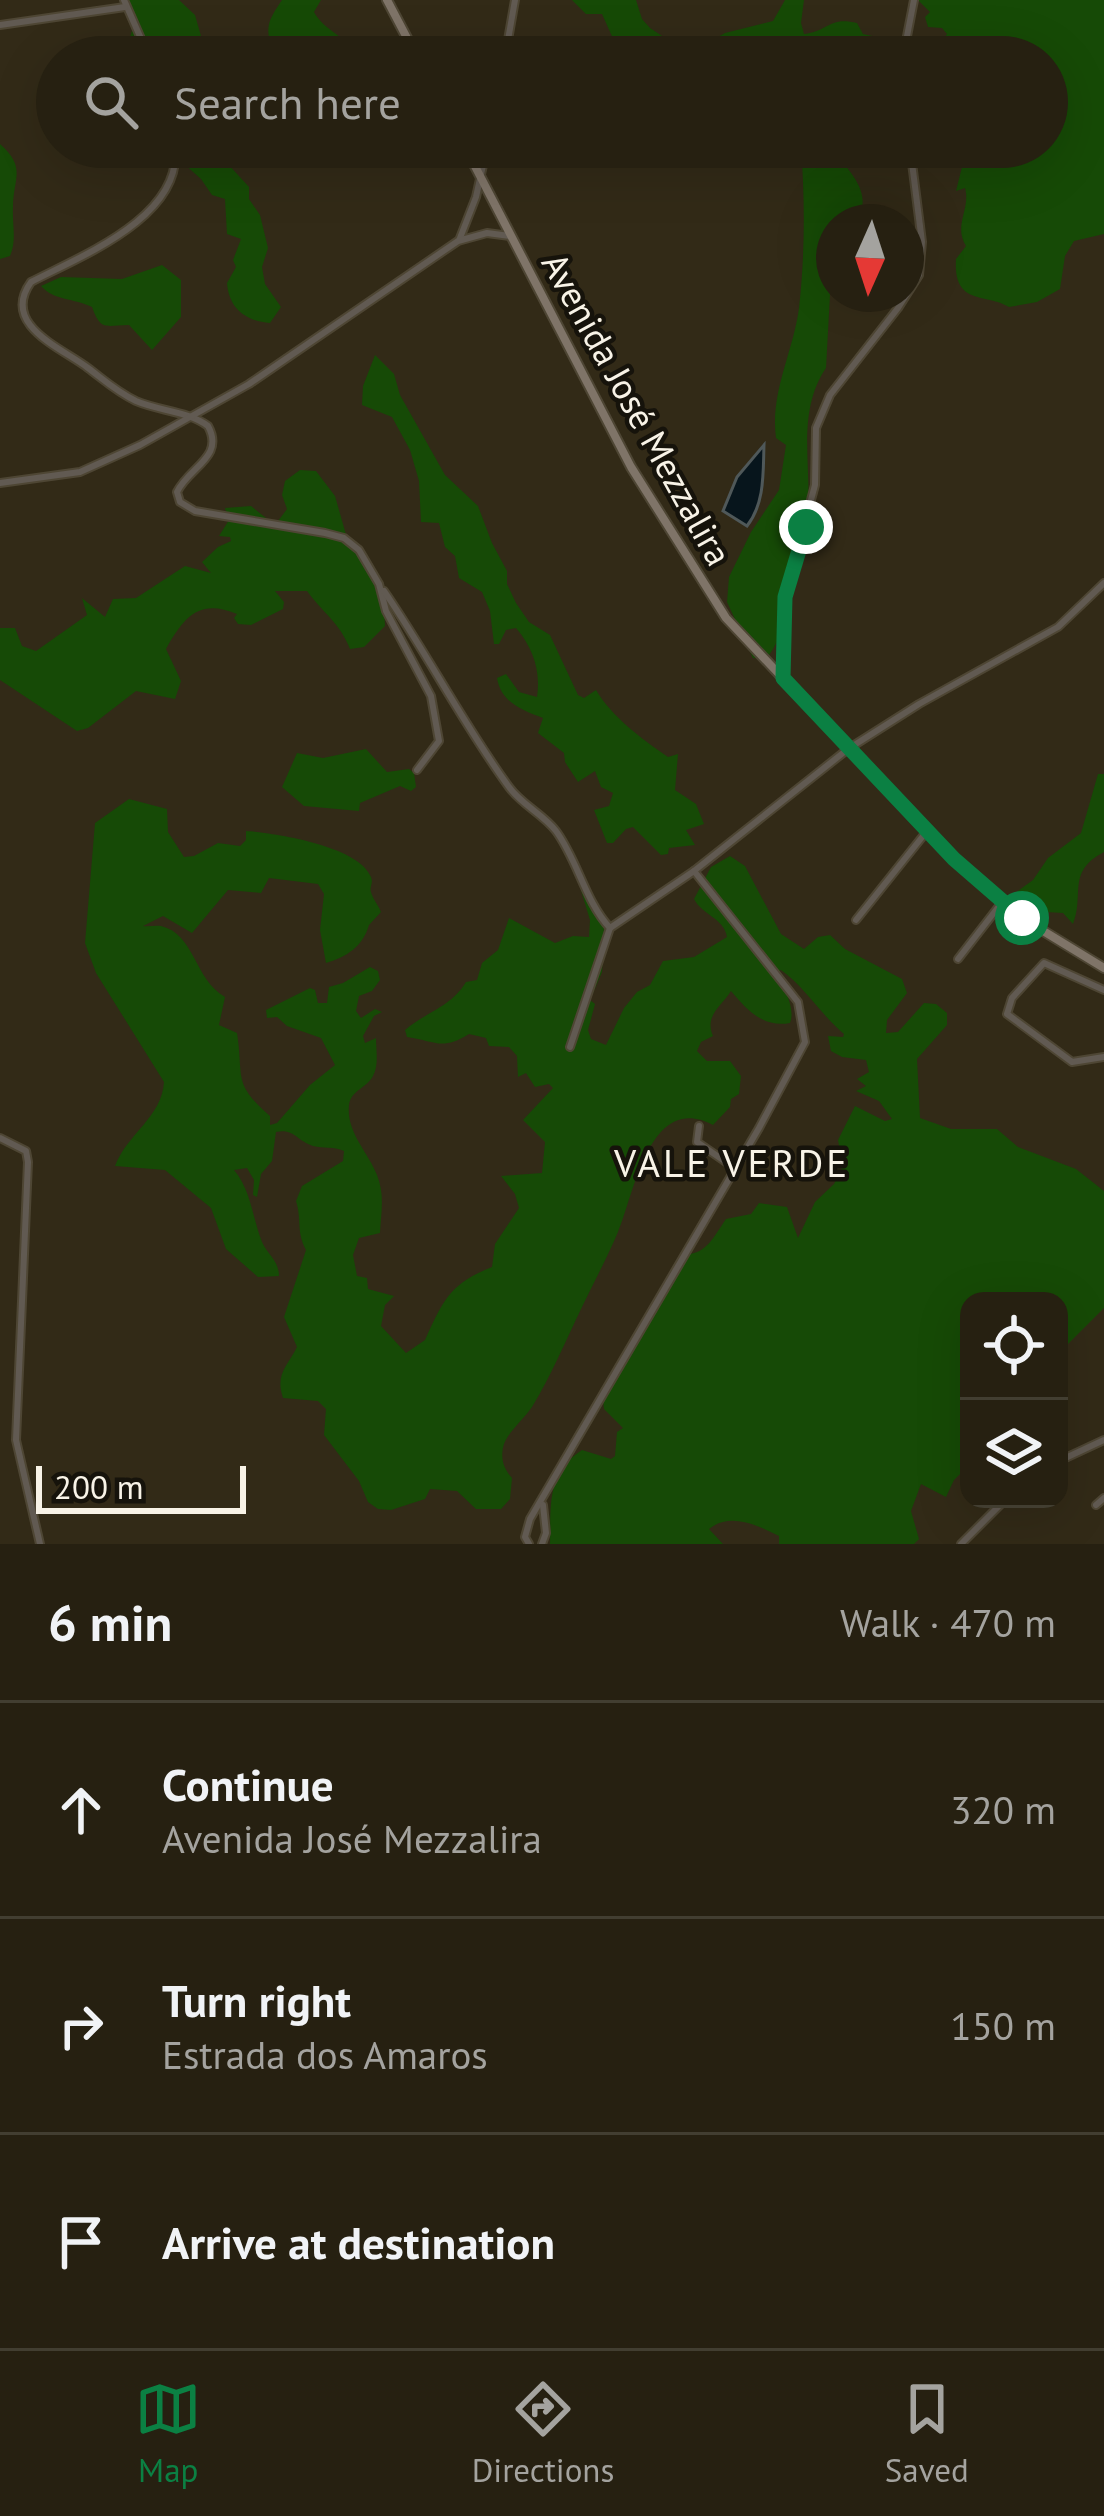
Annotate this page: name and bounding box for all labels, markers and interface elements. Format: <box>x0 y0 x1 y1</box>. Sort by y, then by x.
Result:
search box <box>36 36 1068 168</box>
icon: search <box>78 69 144 135</box>
text: Search here <box>174 73 401 131</box>
north arrow <box>816 204 924 312</box>
street label: Avenida José Mezzalira <box>532 244 743 574</box>
route end <box>779 500 833 554</box>
route start <box>995 891 1049 945</box>
district label: VALE VERDE <box>613 1137 850 1188</box>
map controls <box>960 1292 1068 1508</box>
button: locate <box>960 1292 1068 1400</box>
button: layers <box>960 1400 1068 1508</box>
scale bar <box>36 1460 246 1513</box>
text: 200 m <box>54 1465 144 1508</box>
text: 6 min <box>48 1589 172 1655</box>
text: Walk · 470 m <box>840 1597 1056 1648</box>
text: Continue <box>162 1755 334 1813</box>
icon: ahead <box>48 1777 114 1843</box>
text: 320 m <box>950 1784 1056 1835</box>
text: Avenida José Mezzalira <box>162 1813 542 1864</box>
text: Turn right <box>162 1971 351 2029</box>
icon: right <box>48 1993 114 2059</box>
text: 150 m <box>950 2000 1056 2051</box>
text: Estrada dos Amaros <box>162 2029 488 2080</box>
icon: arrive <box>48 2209 114 2275</box>
text: Arrive at destination <box>162 2213 555 2271</box>
tab: Map <box>135 2376 201 2491</box>
tab: Directions <box>472 2376 614 2491</box>
tab: Saved <box>885 2376 969 2491</box>

